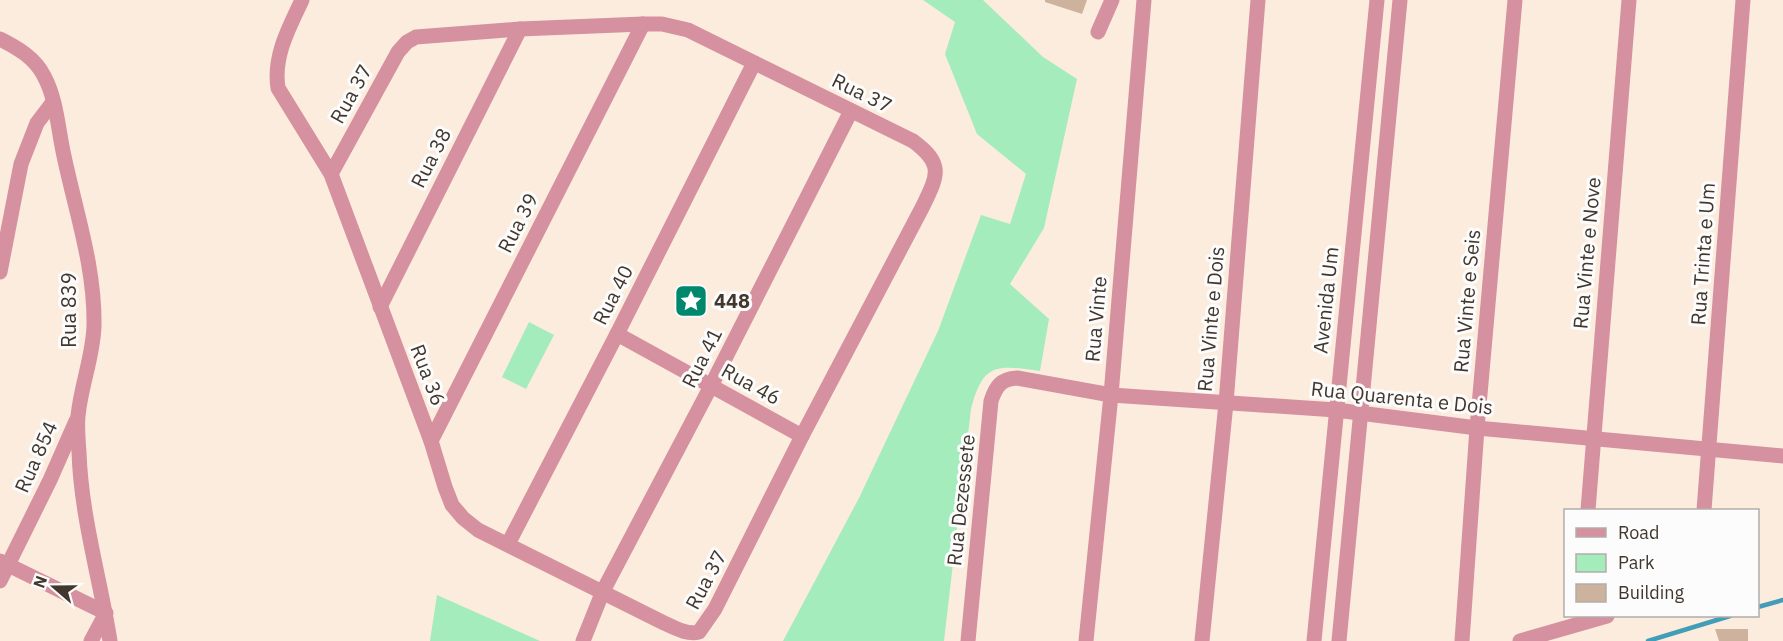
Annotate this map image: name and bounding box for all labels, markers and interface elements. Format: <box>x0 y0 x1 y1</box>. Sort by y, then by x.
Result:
street label: Rua 37 <box>323 59 378 128</box>
street label: Rua 37 <box>828 66 897 119</box>
street label: Rua 38 <box>404 123 457 192</box>
street label: Rua Vinte e Nove <box>1566 176 1607 330</box>
street label: Rua Trinta e Um <box>1684 182 1721 326</box>
street label: Rua 39 <box>491 188 544 257</box>
street label: Rua Vinte e Seis <box>1447 228 1486 374</box>
street label: Rua Vinte e Dois <box>1191 245 1230 393</box>
street label: Avenida Um <box>1306 245 1345 355</box>
street label: Rua 40 <box>586 260 639 329</box>
street label: Rua 839 <box>55 272 82 348</box>
street label: Rua Vinte <box>1078 275 1113 363</box>
place icon: 448 <box>673 283 709 319</box>
place label: 448 <box>714 287 750 314</box>
street label: Rua 41 <box>675 323 728 392</box>
street label: Rua 36 <box>404 340 452 409</box>
street label: Rua 46 <box>717 356 786 411</box>
street label: Rua Quarenta e Dois <box>1310 375 1494 420</box>
street label: Rua 854 <box>8 417 63 497</box>
street label: Rua Dezessete <box>940 433 981 567</box>
legend <box>1564 509 1759 617</box>
text: Road <box>1618 521 1659 544</box>
street label: Rua 37 <box>679 545 732 614</box>
text: Park <box>1618 551 1655 574</box>
north arrow <box>24 557 84 617</box>
text: N <box>29 573 51 591</box>
text: Building <box>1618 581 1685 604</box>

